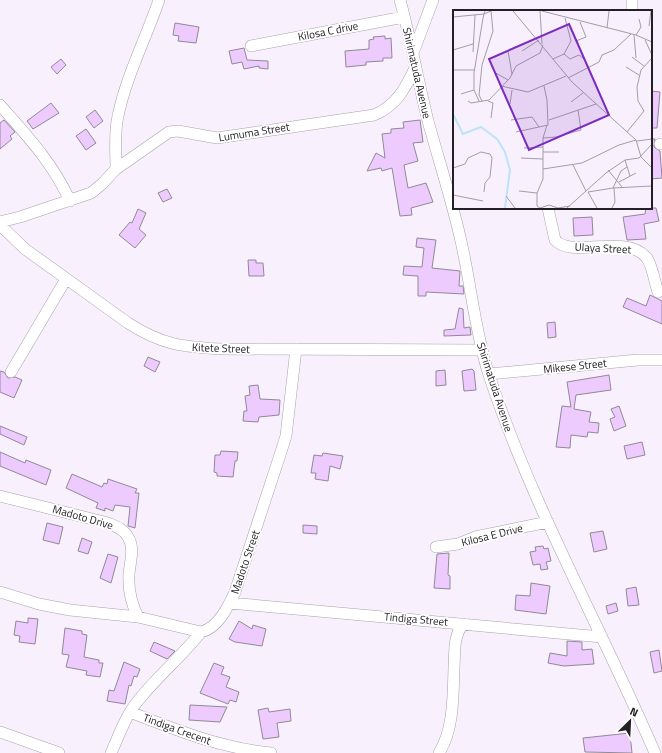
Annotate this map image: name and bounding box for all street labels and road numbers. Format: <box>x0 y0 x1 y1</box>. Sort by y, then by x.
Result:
street label: Kilosa C drive <box>296 17 360 45</box>
street label: Shirimatuda Avenue <box>399 26 435 121</box>
street label: Lumuma Street <box>217 118 291 146</box>
street label: Ulaya Street <box>574 239 632 257</box>
street label: Kitete Street <box>192 339 251 357</box>
street label: Shirimatuda Avenue <box>473 340 517 434</box>
street label: Mikese Street <box>542 355 608 377</box>
street label: Madoto Drive <box>51 501 116 533</box>
street label: Kilosa E Drive <box>460 520 525 550</box>
street label: Madoto Street <box>227 528 263 596</box>
street label: Tindiga Street <box>383 608 449 630</box>
street label: Tindiga Crecent <box>141 709 213 749</box>

